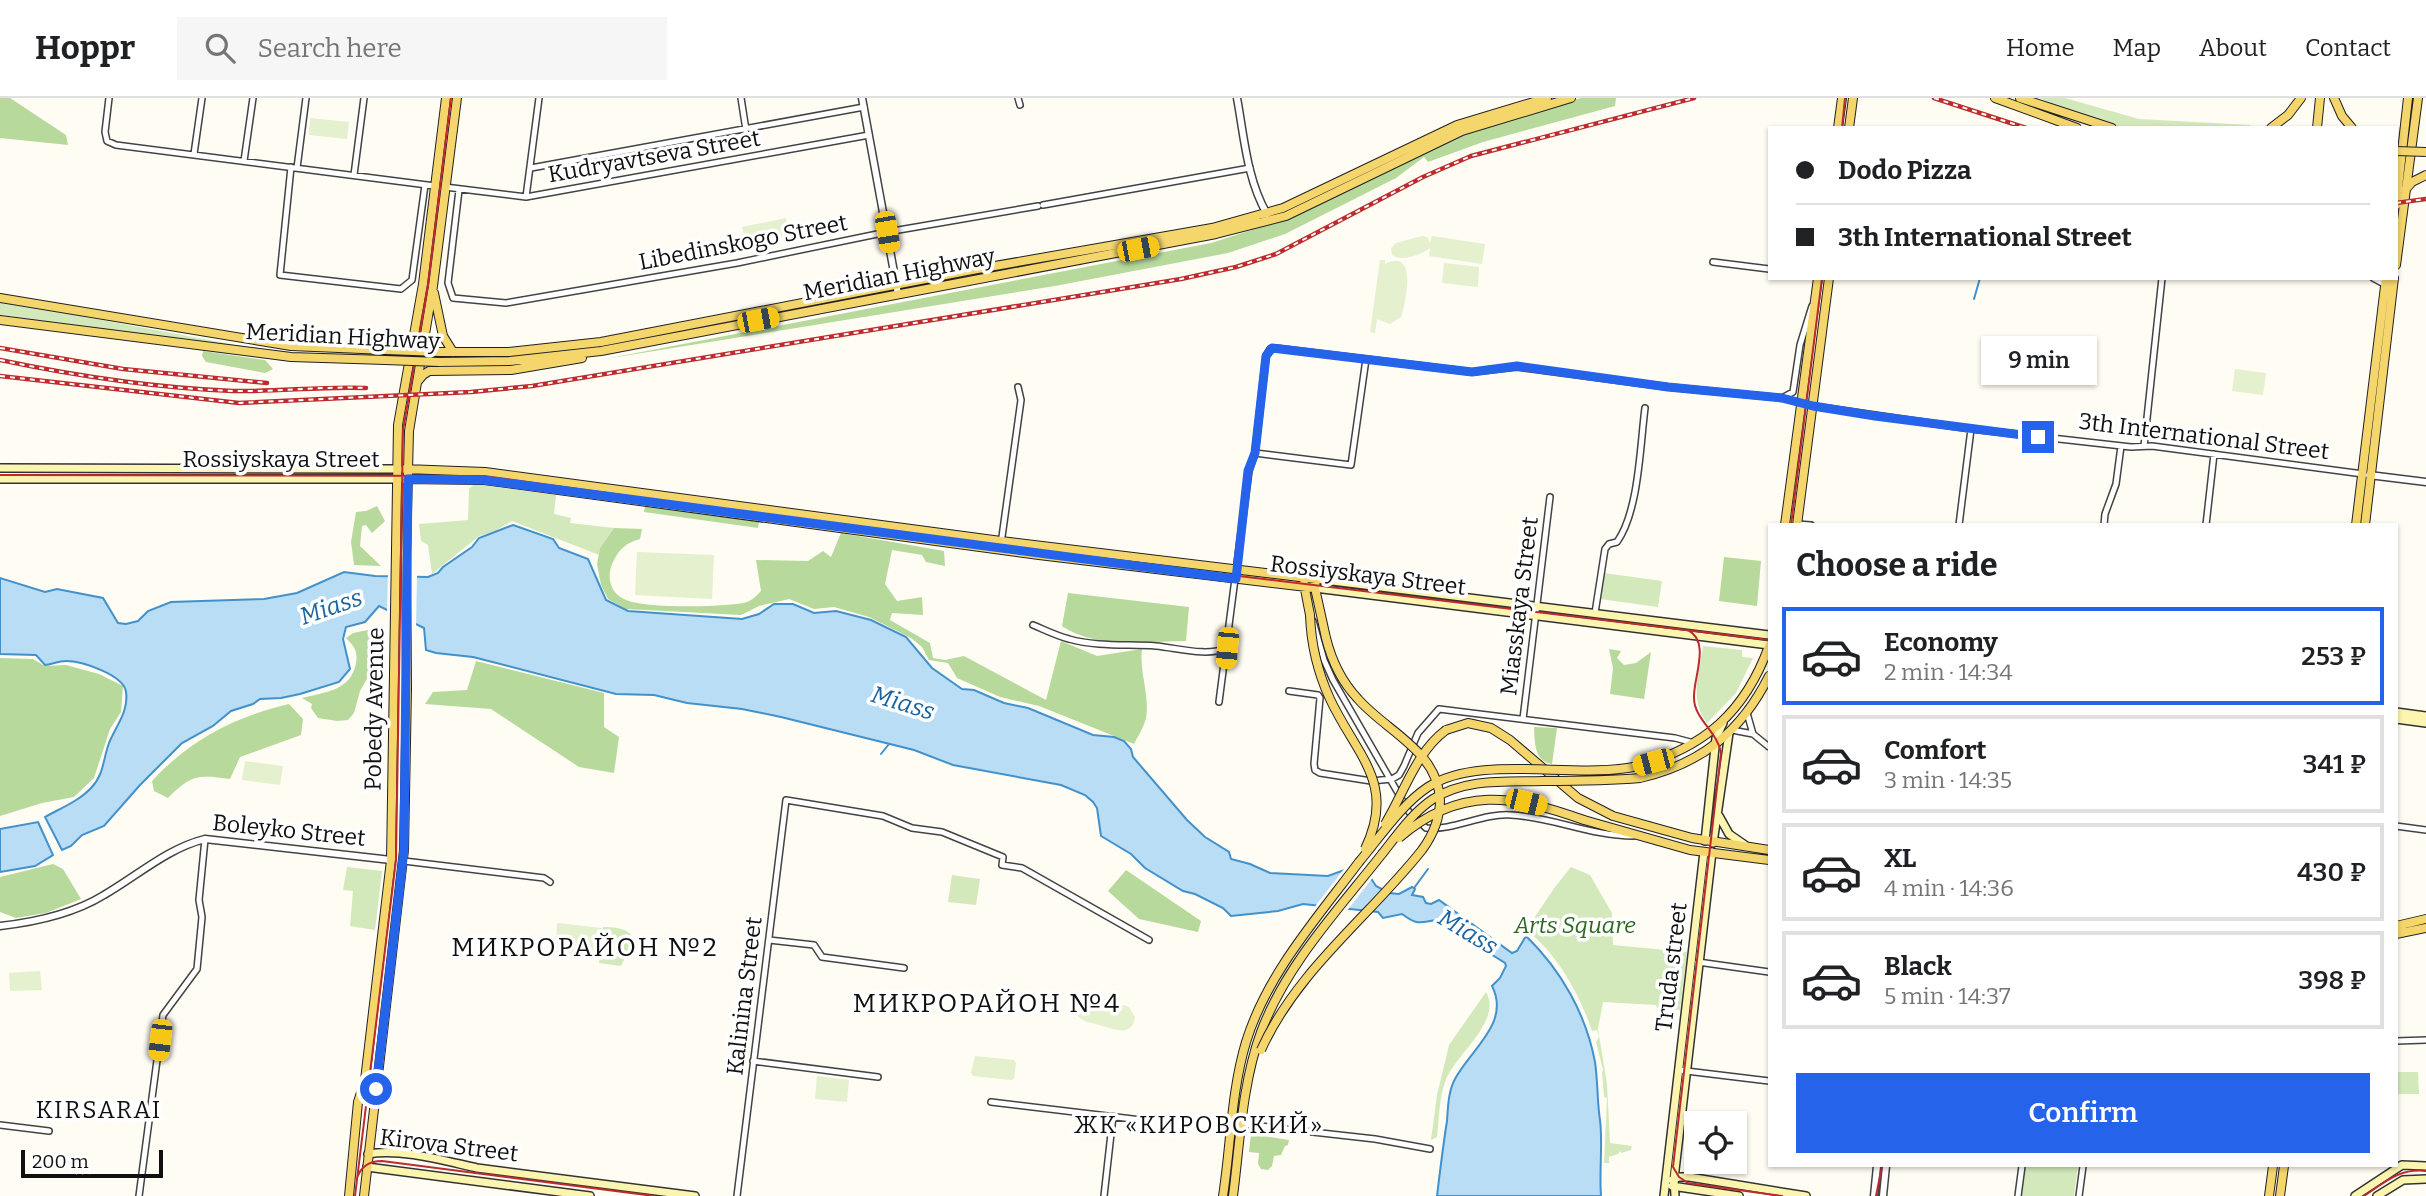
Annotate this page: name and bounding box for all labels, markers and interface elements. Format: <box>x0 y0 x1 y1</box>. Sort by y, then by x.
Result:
search box <box>177 17 667 80</box>
text: Hoppr <box>35 28 135 68</box>
icon: search <box>201 29 239 67</box>
text: Search here <box>257 33 402 64</box>
text: Home <box>2006 34 2075 62</box>
text: Map <box>2113 34 2161 62</box>
text: About <box>2199 34 2267 62</box>
text: Contact <box>2305 34 2391 62</box>
street label: Kudryavtseva Street <box>546 124 762 188</box>
text: Dodo Pizza <box>1838 155 1972 186</box>
street label: Libedinskogo Street <box>636 208 850 276</box>
car <box>874 209 901 255</box>
text: 3th International Street <box>1838 222 2132 253</box>
car <box>1116 235 1161 263</box>
street label: Meridian Highway <box>801 242 998 306</box>
car <box>736 306 781 334</box>
street label: Meridian Highway <box>245 317 442 355</box>
callout: 9 min <box>1980 336 2096 384</box>
text: 9 min <box>2008 346 2070 374</box>
street label: 3th International Street <box>2077 407 2331 465</box>
route end <box>2022 421 2054 453</box>
street label: Rossiyskaya Street <box>182 445 380 473</box>
street label: Miasskaya Street <box>1494 515 1544 697</box>
text: Choose a ride <box>1796 546 1997 584</box>
street label: Rossiyskaya Street <box>1268 549 1468 601</box>
water label: Miass <box>296 583 366 631</box>
icon: car <box>1800 625 1863 688</box>
car <box>1215 626 1240 670</box>
street label: Pobedy Avenue <box>359 627 389 791</box>
text: Economy <box>1884 627 1998 658</box>
text: 253 ₽ <box>2301 641 2366 672</box>
text: 2 min · 14:34 <box>1884 658 2013 686</box>
water label: Miass <box>868 680 938 726</box>
icon: car <box>1800 733 1863 796</box>
text: Comfort <box>1884 735 1987 766</box>
car <box>1630 746 1677 778</box>
text: 341 ₽ <box>2303 749 2366 780</box>
text: 3 min · 14:35 <box>1884 766 2012 794</box>
car <box>1504 787 1549 817</box>
street label: Boleyko Street <box>211 808 367 852</box>
icon: car <box>1800 841 1863 904</box>
text: XL <box>1884 843 1916 874</box>
text: 430 ₽ <box>2297 857 2366 888</box>
text: 4 min · 14:36 <box>1884 874 2014 902</box>
street label: Truda street <box>1649 901 1693 1033</box>
water label: Miass <box>1433 903 1503 961</box>
park label: Arts Square <box>1513 911 1636 939</box>
street label: Kalinina Street <box>720 915 768 1077</box>
district label: МИКРОРАЙОН №2 <box>451 932 719 963</box>
icon: car <box>1800 949 1863 1012</box>
text: Black <box>1884 951 1952 982</box>
text: 398 ₽ <box>2298 965 2366 996</box>
text: 5 min · 14:37 <box>1884 982 2011 1010</box>
district label: МИКРОРАЙОН №4 <box>853 988 1121 1019</box>
car <box>148 1018 173 1062</box>
route start <box>360 1073 392 1105</box>
button: Confirm <box>1796 1073 2370 1153</box>
district label: KIRSARAI <box>36 1096 162 1124</box>
district label: ЖК «КИРОВСКИЙ» <box>1074 1111 1324 1139</box>
map controls <box>1684 1111 1747 1174</box>
button: locate <box>1684 1111 1747 1174</box>
street label: Kirova Street <box>378 1123 520 1167</box>
scale bar <box>21 1147 163 1179</box>
text: 200 m <box>32 1150 89 1173</box>

